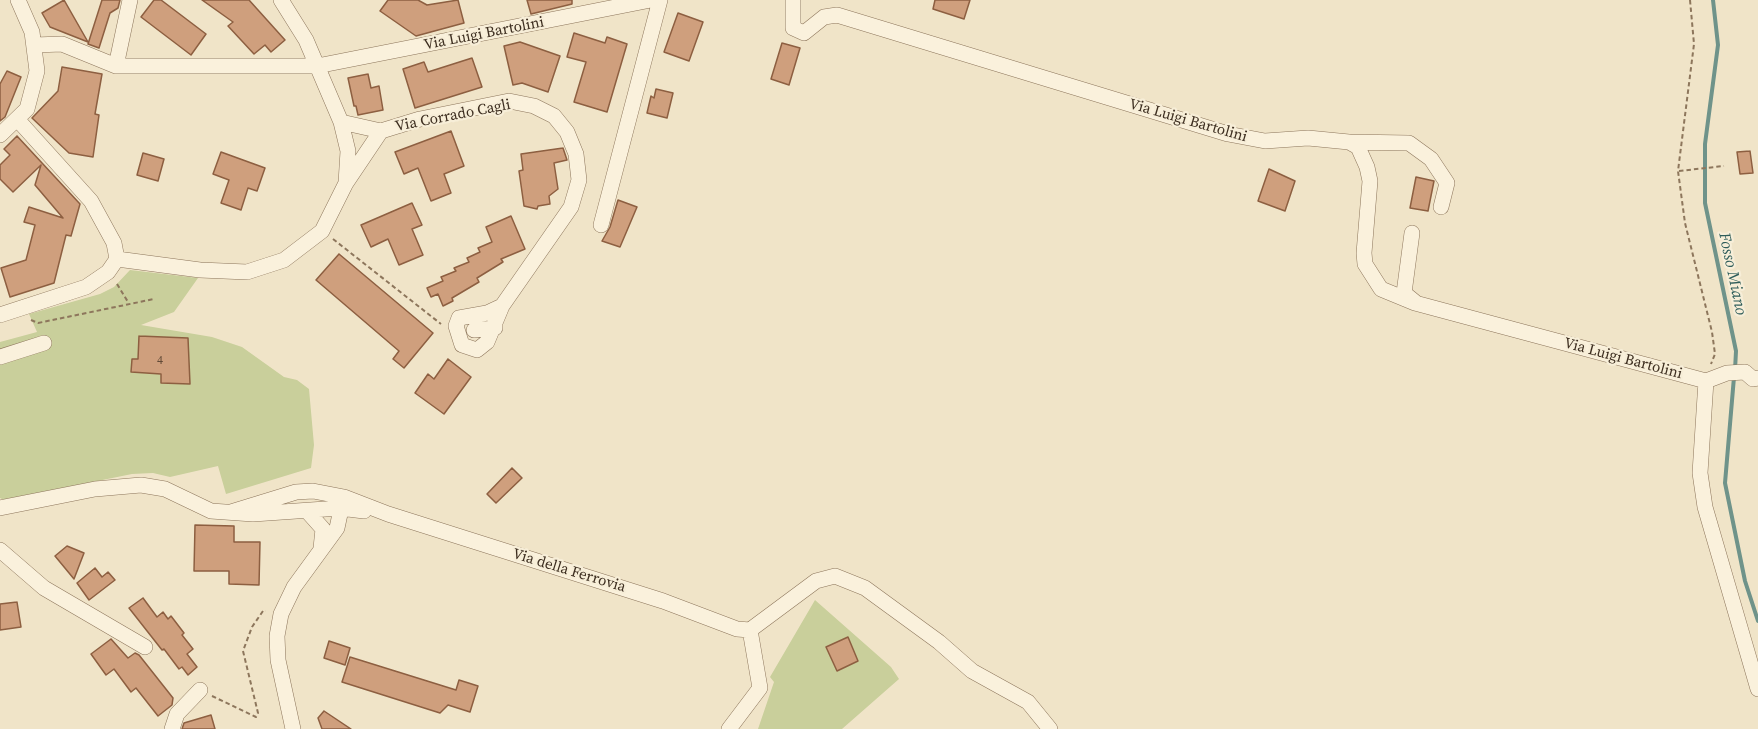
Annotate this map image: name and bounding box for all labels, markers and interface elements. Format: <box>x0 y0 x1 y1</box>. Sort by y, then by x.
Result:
street label: Via Luigi Bartolini <box>422 14 546 54</box>
street label: Via Corrado Cagli <box>394 96 512 136</box>
street label: Via Luigi Bartolini <box>1127 96 1249 146</box>
water label: Fosso Miano <box>1714 231 1750 317</box>
street label: Via Luigi Bartolini <box>1562 335 1684 383</box>
house number: 4 <box>157 354 163 368</box>
street label: Via della Ferrovia <box>510 545 628 597</box>

